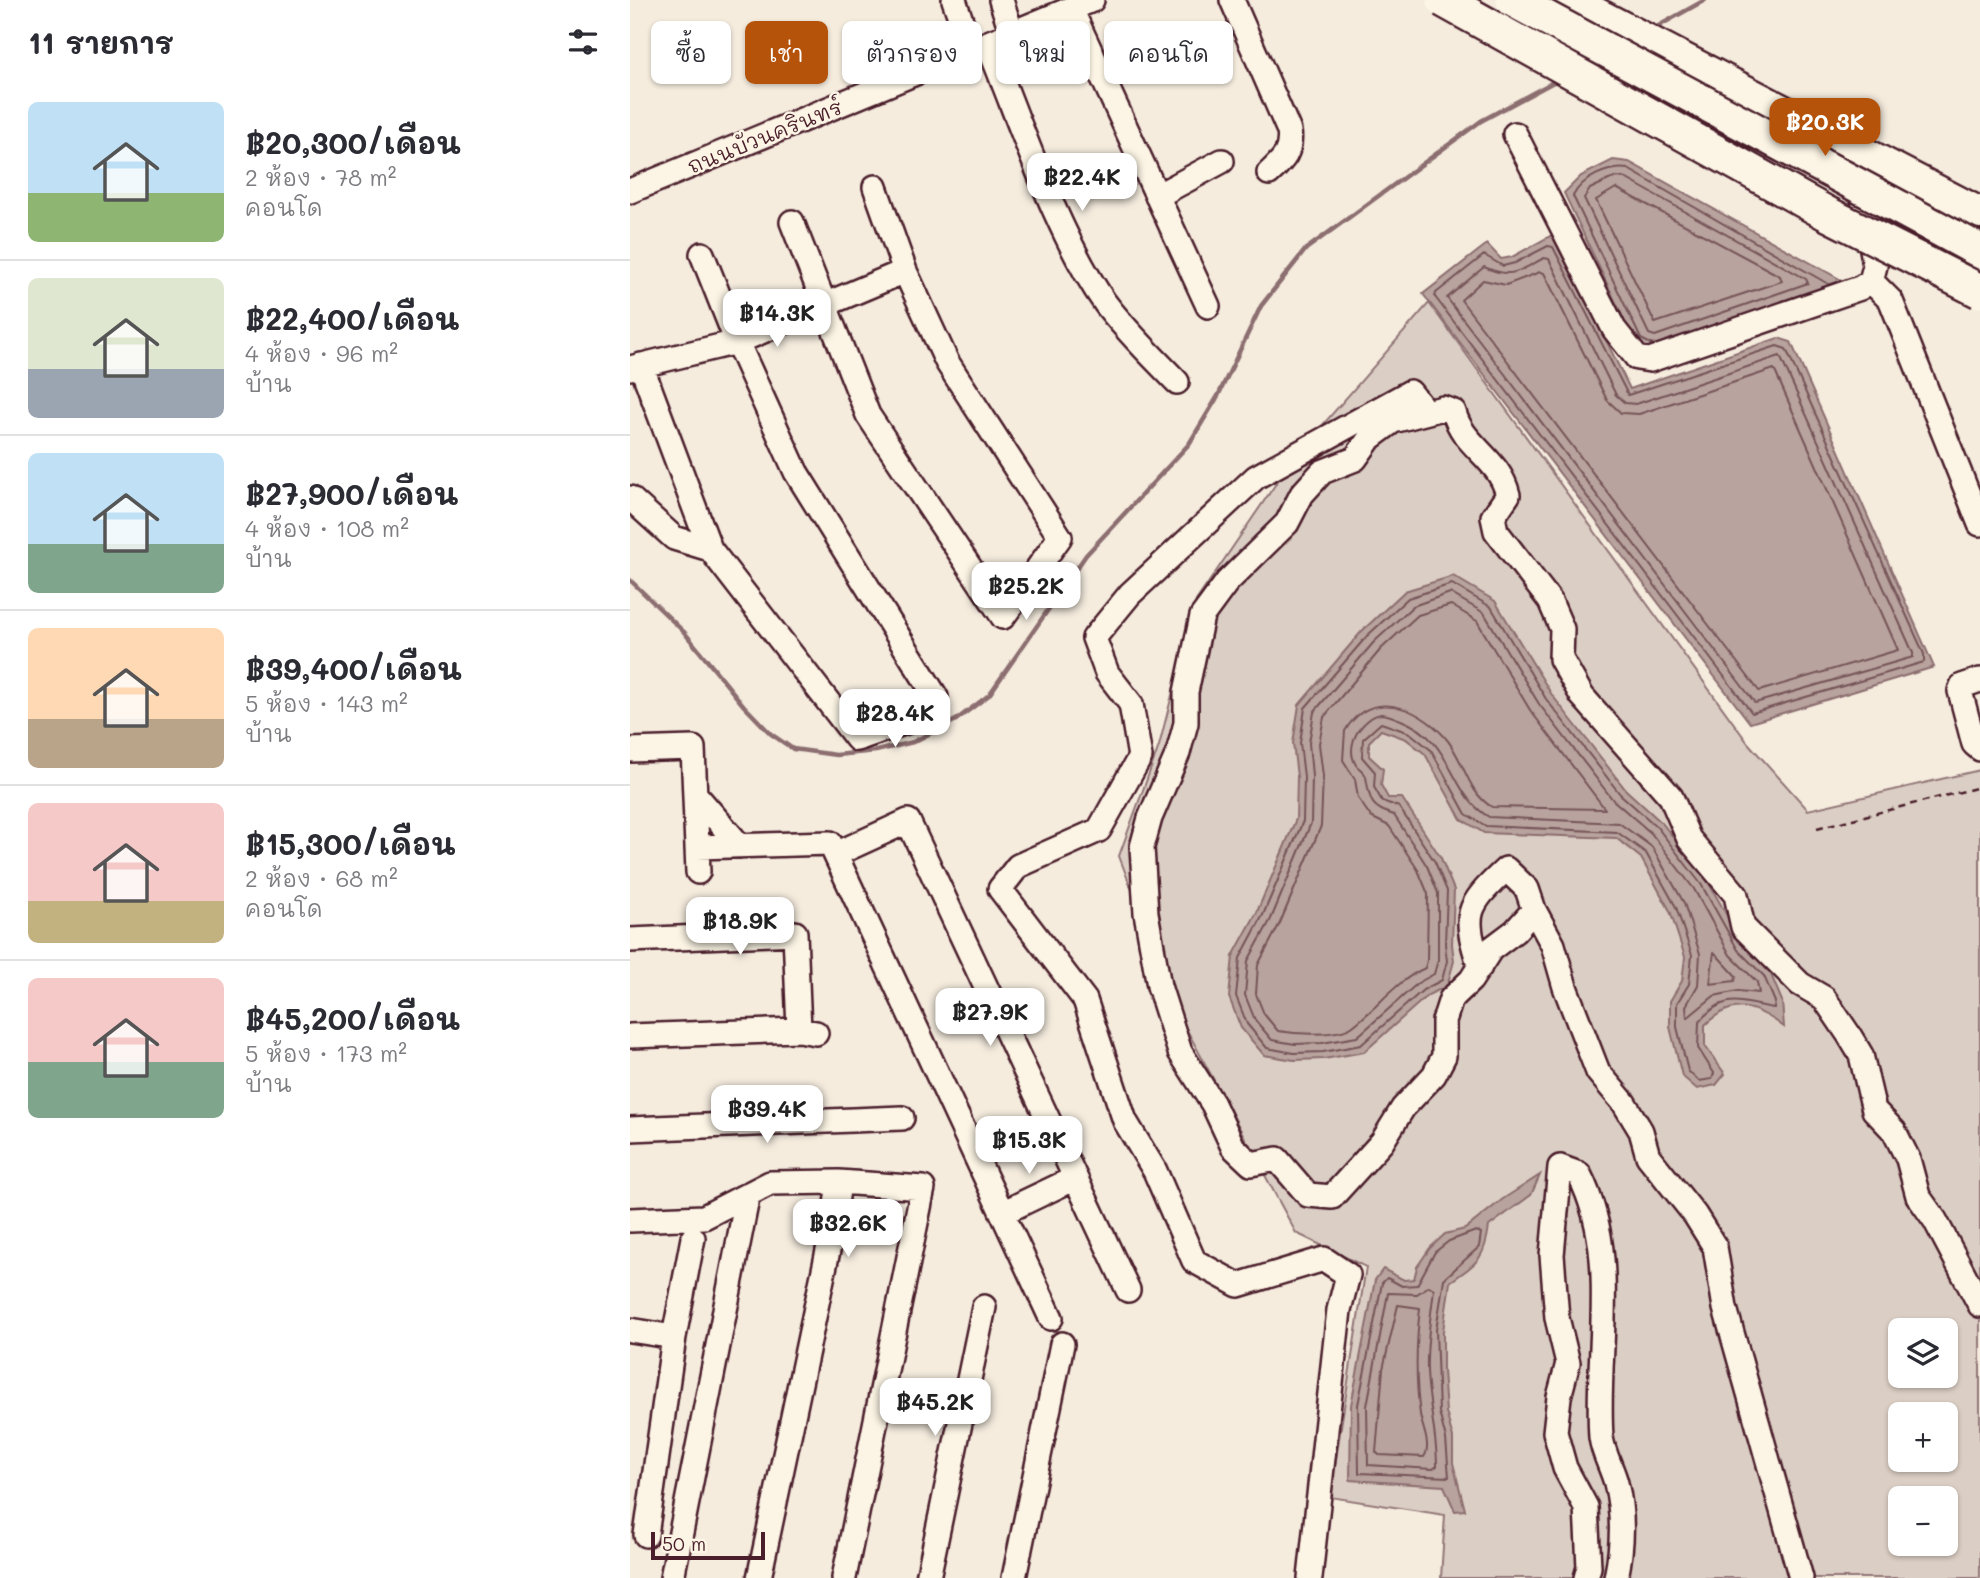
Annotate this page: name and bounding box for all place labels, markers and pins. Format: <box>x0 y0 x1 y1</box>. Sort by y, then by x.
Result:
pin: ฿20.3K <box>1768 99 1882 158</box>
pin: ฿22.4K <box>1025 154 1139 213</box>
pin: ฿14.3K <box>720 290 834 349</box>
pin: ฿25.2K <box>969 562 1083 622</box>
pin: ฿28.4K <box>838 690 952 749</box>
pin: ฿18.9K <box>683 898 797 957</box>
pin: ฿27.9K <box>933 988 1047 1048</box>
pin: ฿39.4K <box>710 1086 824 1145</box>
pin: ฿15.3K <box>972 1116 1086 1176</box>
pin: ฿32.6K <box>791 1200 905 1259</box>
pin: ฿45.2K <box>878 1378 992 1438</box>

